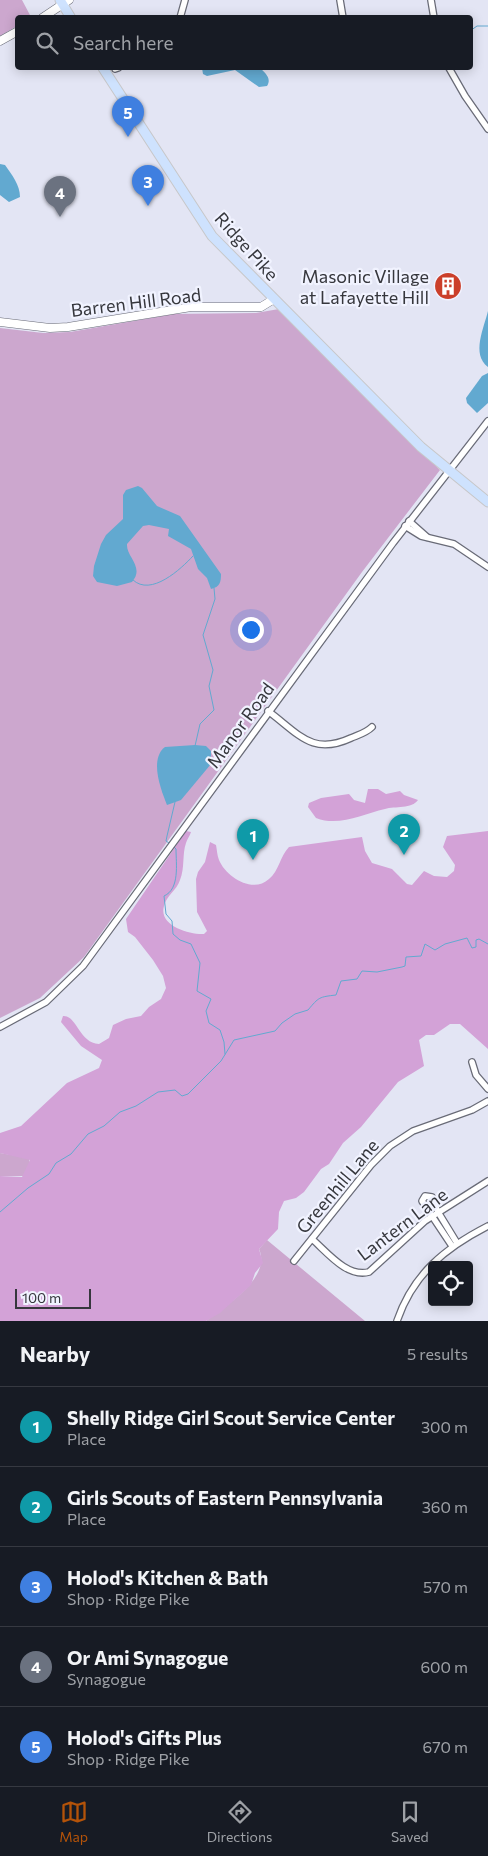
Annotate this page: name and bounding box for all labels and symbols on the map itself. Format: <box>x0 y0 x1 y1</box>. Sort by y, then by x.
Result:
pin: 5 <box>112 96 144 137</box>
pin: 3 <box>132 165 164 206</box>
pin: 4 <box>44 176 76 217</box>
street label: Ridge Pike <box>211 207 283 285</box>
place label: Masonic Village at Lafayette Hill <box>300 265 429 308</box>
building icon: Masonic Village at Lafayette Hill <box>433 271 463 301</box>
street label: Barren Hill Road <box>70 283 202 321</box>
your location <box>238 617 264 643</box>
street label: Manor Road <box>202 678 278 772</box>
pin: 2 <box>388 814 420 855</box>
pin: 1 <box>237 819 269 860</box>
street label: Greenhill Lane <box>291 1134 383 1238</box>
street label: Lantern Lane <box>353 1183 451 1265</box>
scale bar <box>15 1286 91 1309</box>

